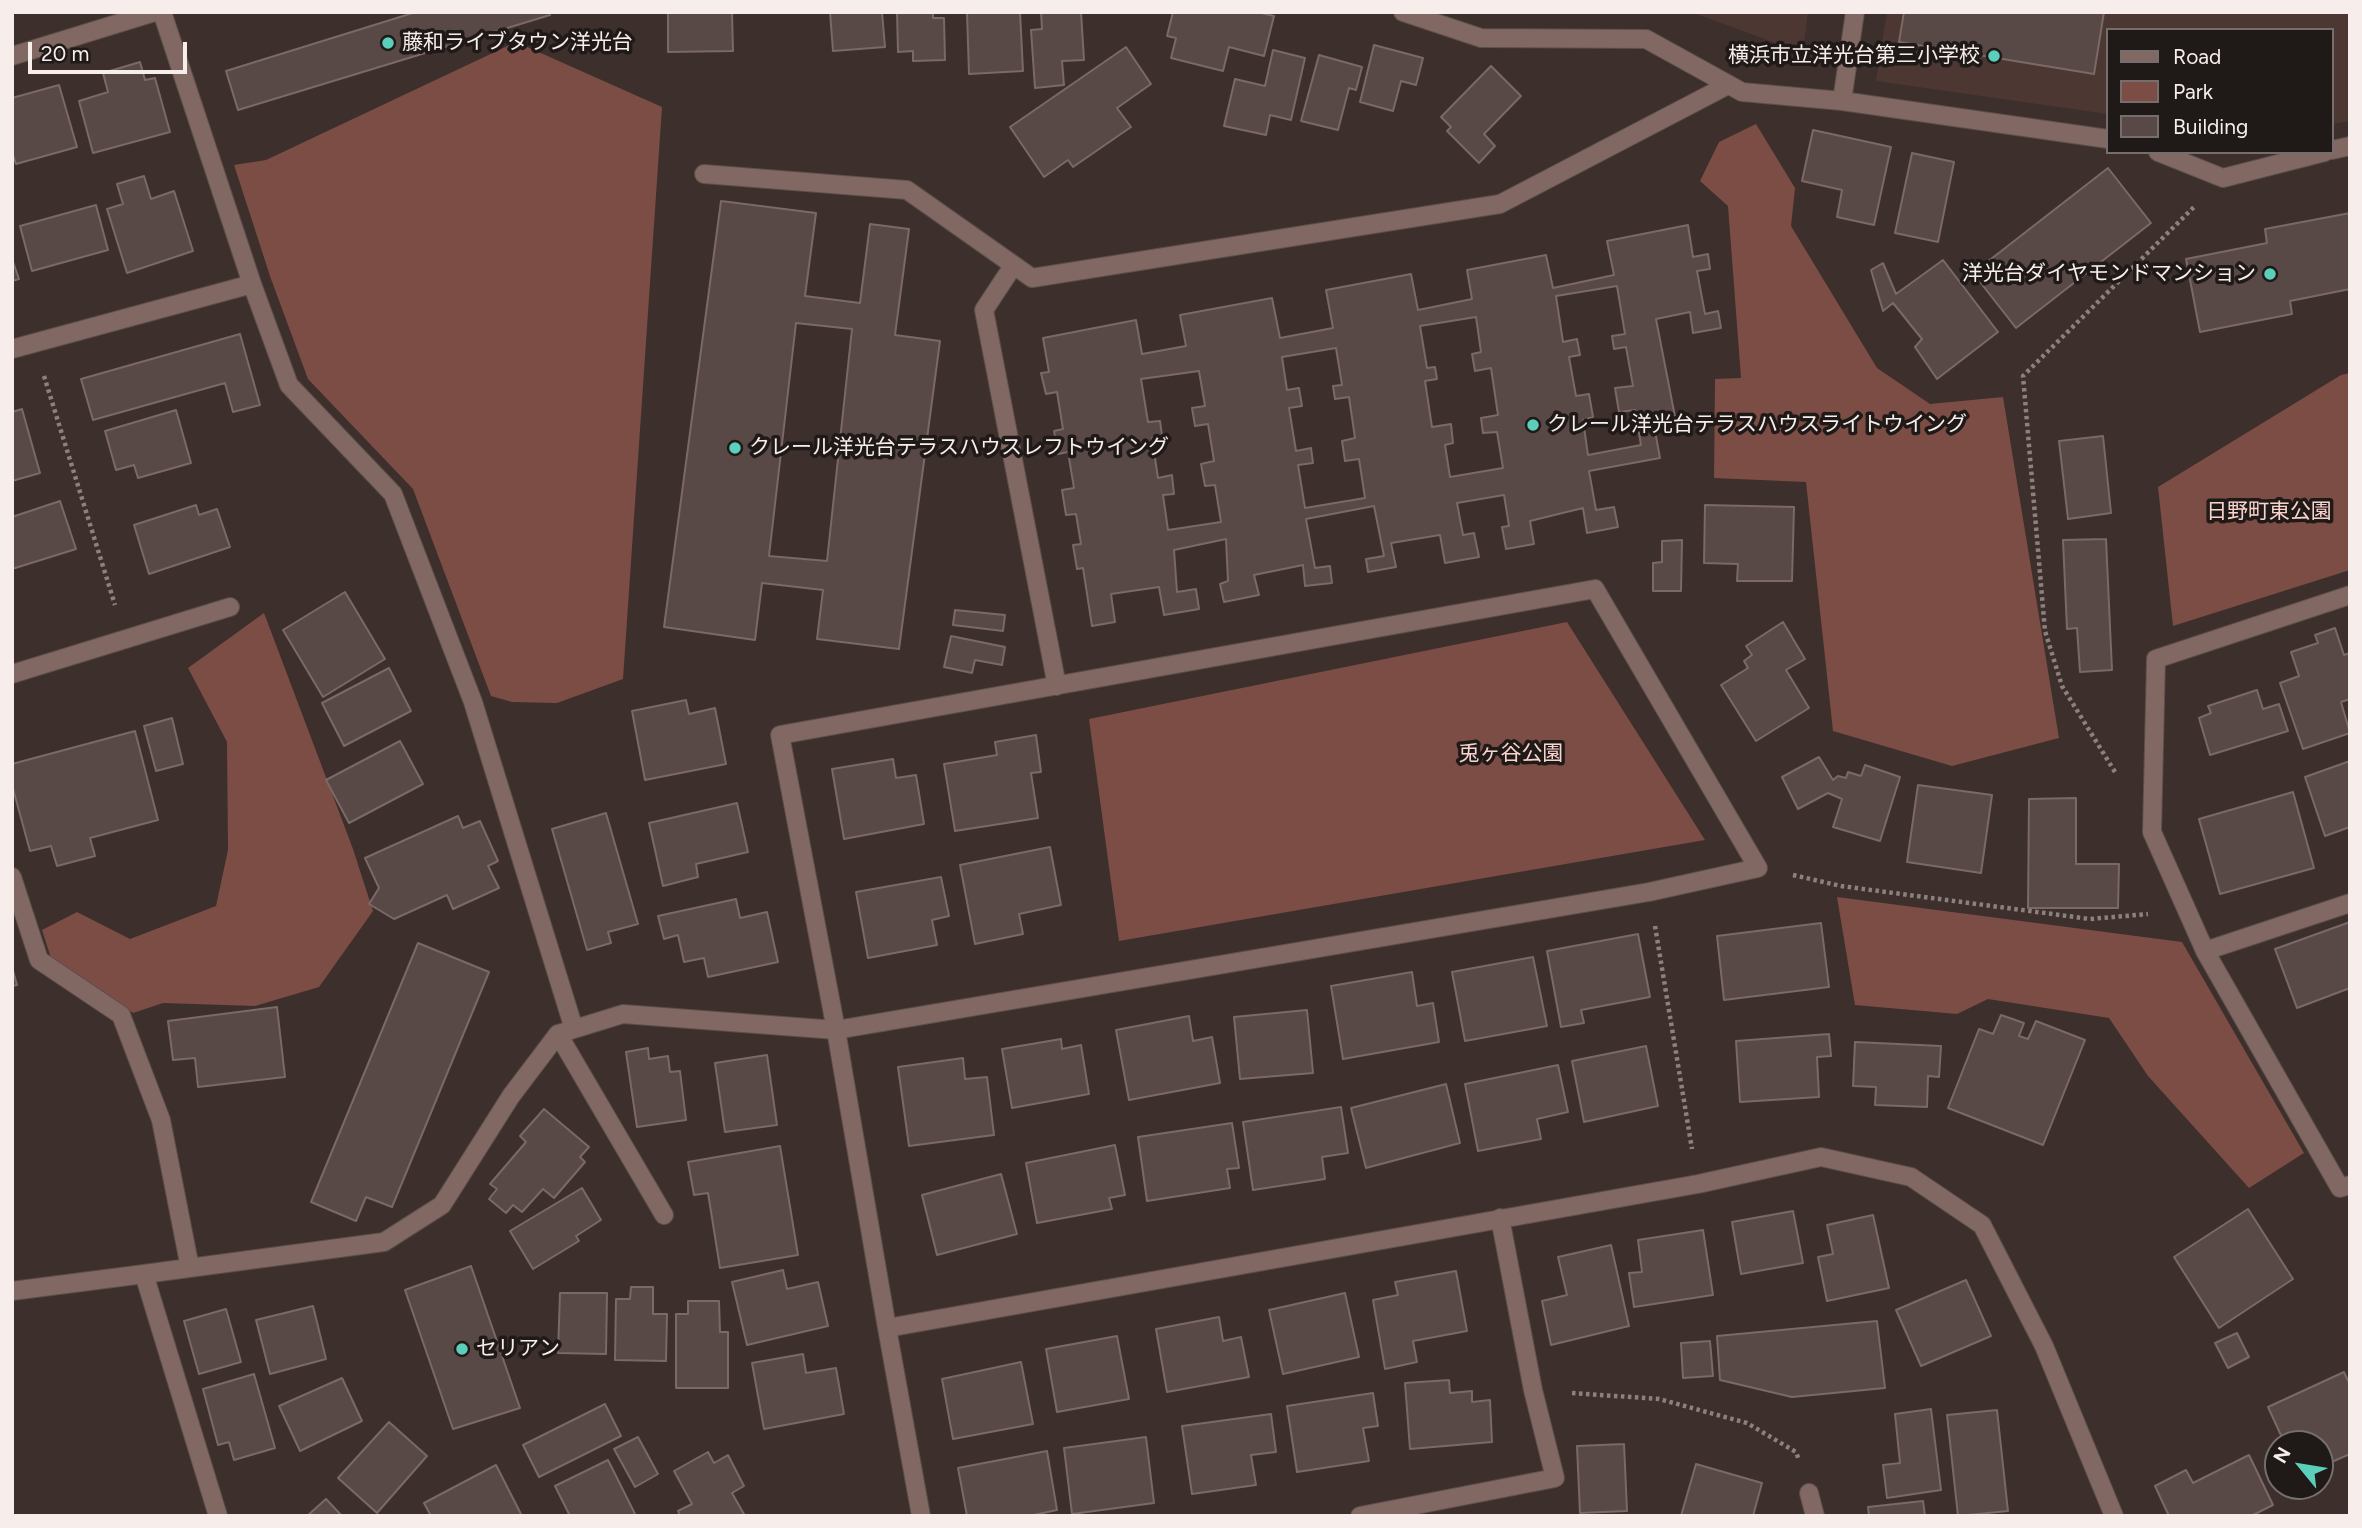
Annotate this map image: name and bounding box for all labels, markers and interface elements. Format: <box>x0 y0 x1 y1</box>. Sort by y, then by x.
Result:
scale bar <box>32 28 191 72</box>
legend <box>2106 28 2334 154</box>
place label: 藤和ライブタウン洋光台 <box>402 30 633 56</box>
marker: 藤和ライブタウン洋光台 <box>380 35 396 51</box>
text: 20 m <box>41 41 89 66</box>
place label: 横浜市立洋光台第三小学校 <box>1728 43 1980 69</box>
text: Road <box>2173 44 2221 69</box>
marker: 横浜市立洋光台第三小学校 <box>1986 48 2002 64</box>
text: Park <box>2173 79 2213 104</box>
text: Building <box>2173 114 2248 139</box>
place label: 洋光台ダイヤモンドマンション <box>1962 261 2256 287</box>
marker: 洋光台ダイヤモンドマンション <box>2262 266 2278 282</box>
place label: クレール洋光台テラスハウスライトウイング <box>1547 412 1967 438</box>
marker: クレール洋光台テラスハウスライトウイング <box>1525 417 1541 433</box>
place label: クレール洋光台テラスハウスレフトウイング <box>749 435 1169 461</box>
marker: クレール洋光台テラスハウスレフトウイング <box>727 440 743 456</box>
park label: 日野町東公園 <box>2206 499 2332 525</box>
park label: 兎ヶ谷公園 <box>1459 741 1563 767</box>
place label: セリアン <box>476 1336 560 1362</box>
marker: セリアン <box>454 1341 470 1357</box>
north arrow <box>2264 1430 2334 1500</box>
text: N <box>2268 1443 2296 1467</box>

